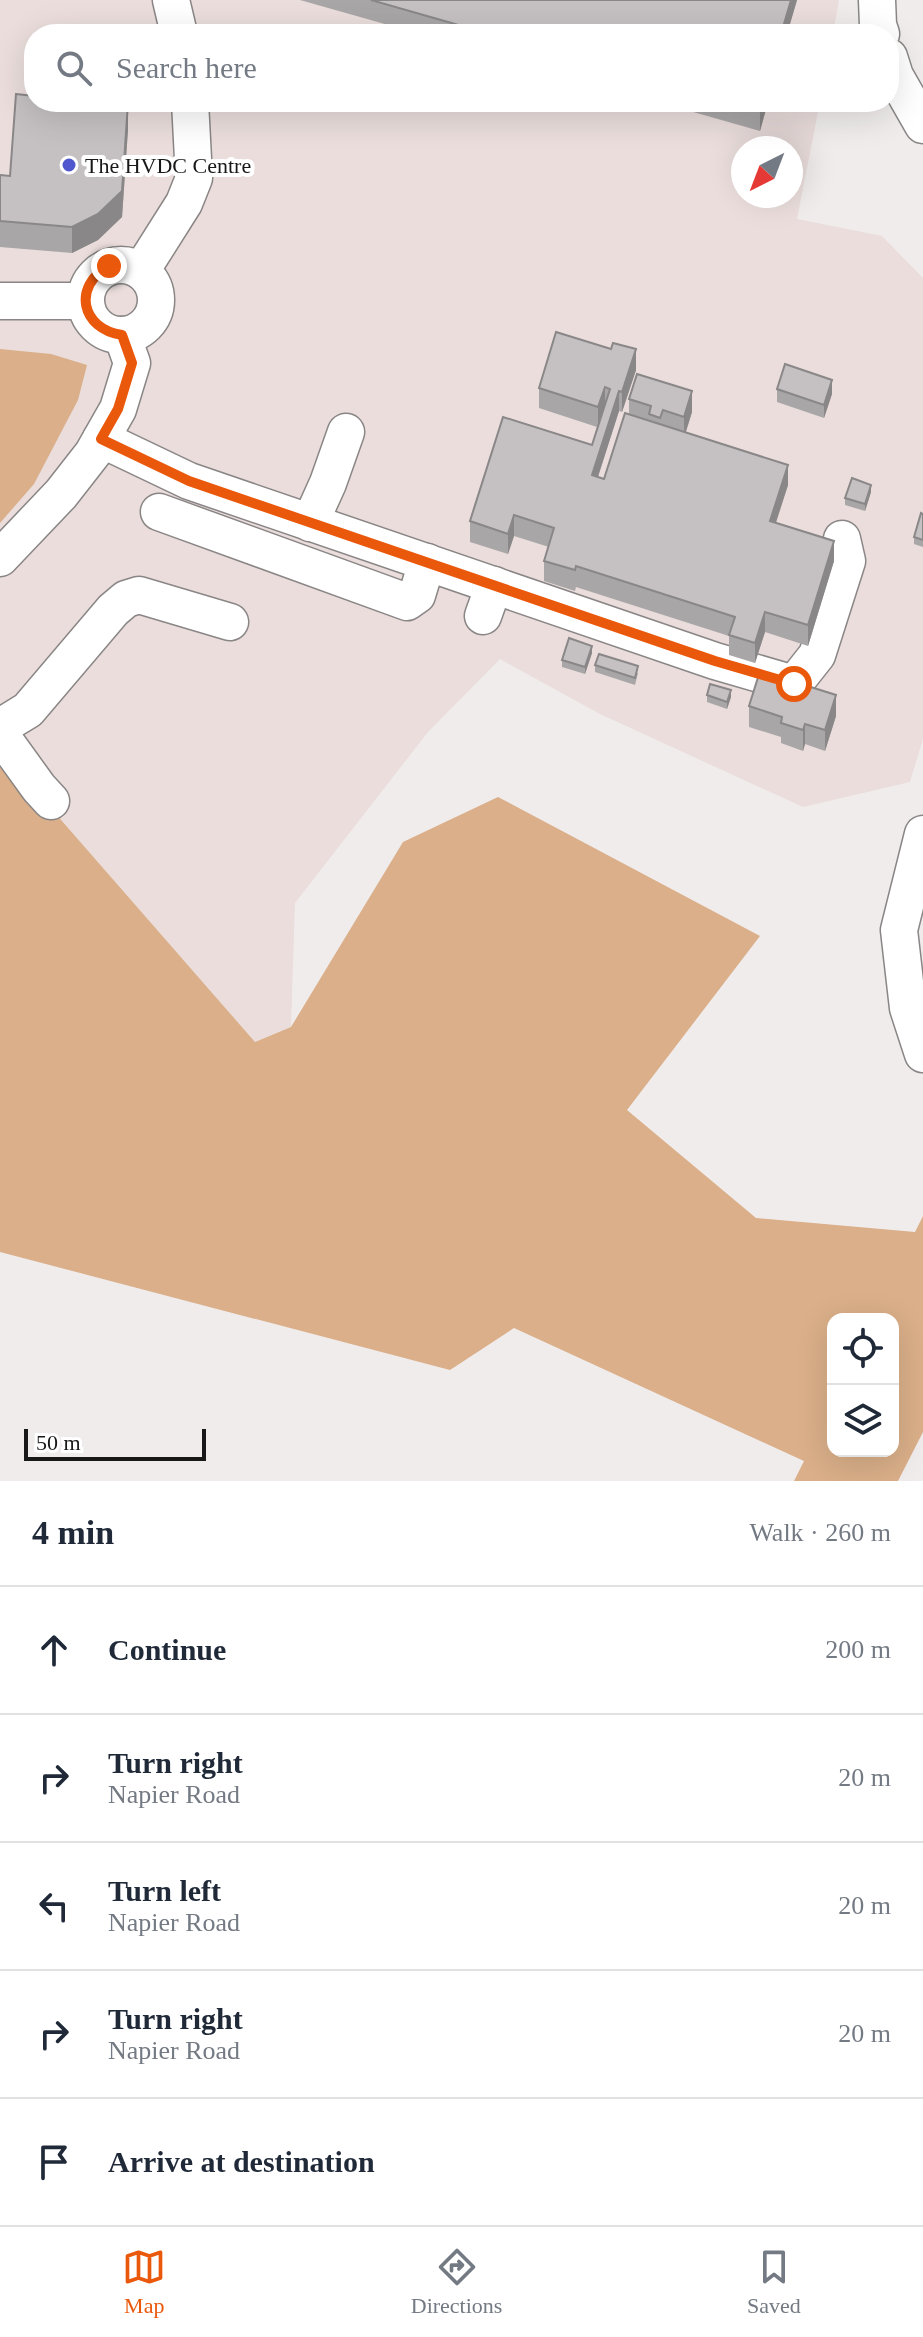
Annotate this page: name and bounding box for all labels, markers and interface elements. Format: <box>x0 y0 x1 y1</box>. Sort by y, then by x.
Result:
search box <box>24 24 899 112</box>
icon: search <box>52 46 96 90</box>
text: Search here <box>116 51 257 84</box>
north arrow <box>731 136 803 208</box>
place label: The HVDC Centre <box>85 153 251 178</box>
marker: The HVDC Centre <box>60 156 78 174</box>
route end <box>91 248 127 284</box>
route start <box>776 666 812 702</box>
map controls <box>827 1313 899 1457</box>
button: locate <box>827 1313 899 1385</box>
button: layers <box>827 1385 899 1457</box>
scale bar <box>24 1425 206 1461</box>
text: 50 m <box>36 1430 81 1455</box>
text: 4 min <box>32 1514 114 1551</box>
text: Walk · 260 m <box>749 1518 891 1547</box>
icon: ahead <box>32 1628 76 1672</box>
text: Continue <box>108 1633 226 1666</box>
text: 200 m <box>825 1635 891 1664</box>
text: Turn right <box>108 1746 243 1779</box>
icon: right <box>32 1756 76 1800</box>
text: 20 m <box>838 1763 891 1792</box>
text: Napier Road <box>108 1780 240 1809</box>
text: Turn left <box>108 1874 221 1907</box>
icon: left <box>32 1884 76 1928</box>
text: 20 m <box>838 1891 891 1920</box>
text: Napier Road <box>108 1908 240 1937</box>
text: Turn right <box>108 2002 243 2035</box>
icon: right <box>32 2012 76 2056</box>
text: 20 m <box>838 2019 891 2048</box>
text: Napier Road <box>108 2036 240 2065</box>
icon: arrive <box>32 2140 76 2184</box>
text: Arrive at destination <box>108 2145 375 2178</box>
tab: Map <box>122 2245 166 2319</box>
tab: Directions <box>411 2245 502 2319</box>
tab: Saved <box>747 2245 801 2319</box>

